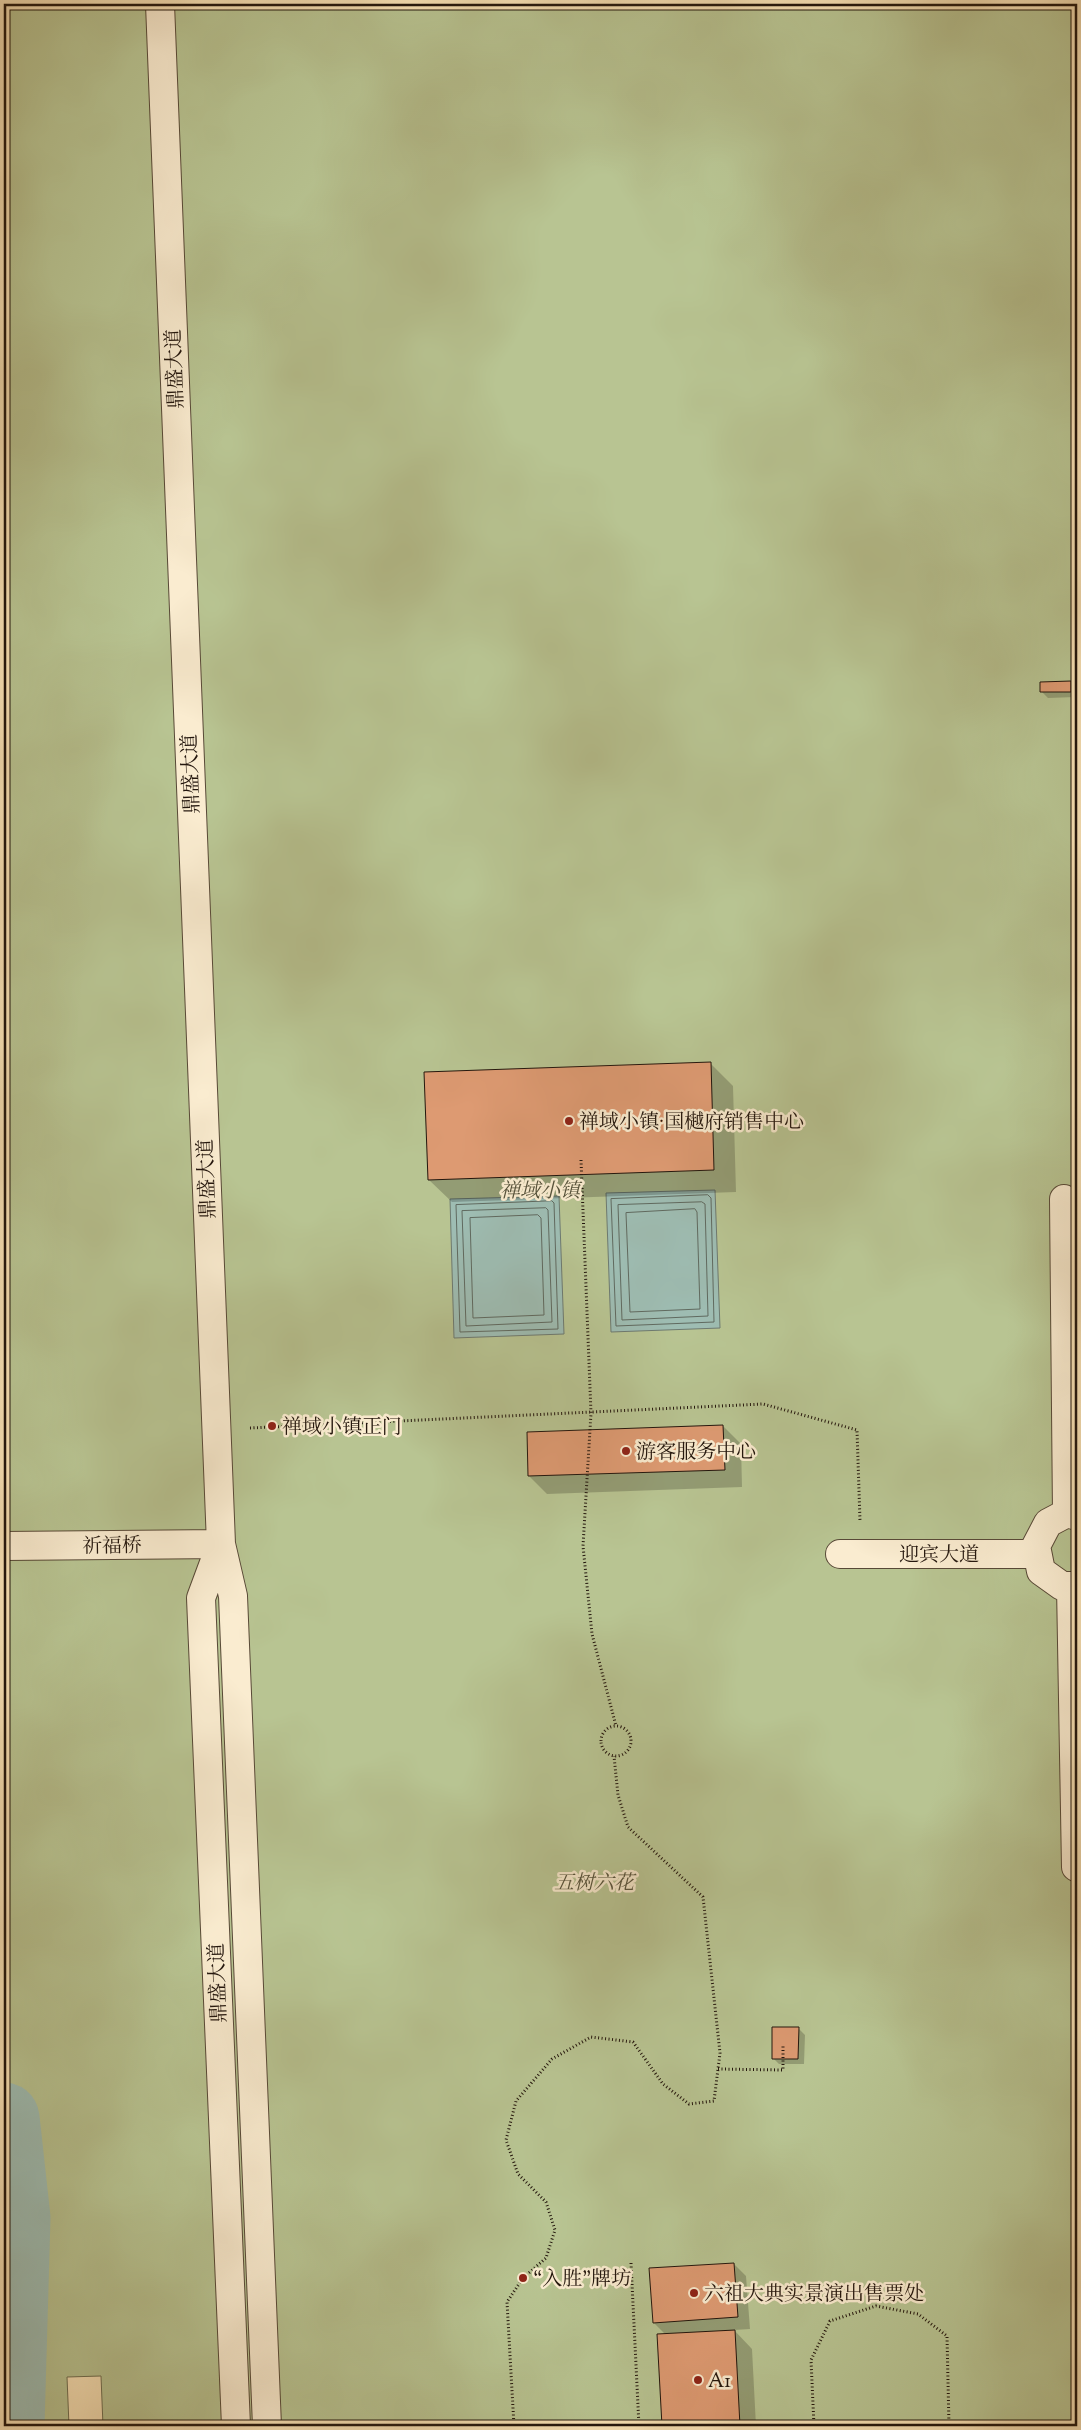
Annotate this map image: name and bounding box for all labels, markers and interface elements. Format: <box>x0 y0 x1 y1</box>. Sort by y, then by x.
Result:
street label: 鼎盛大道 <box>161 328 192 409</box>
street label: 鼎盛大道 <box>177 733 208 814</box>
place label: 禅域小镇·国樾府销售中心 <box>579 1109 804 1138</box>
marker: 禅域小镇·国樾府销售中心 <box>563 1115 575 1127</box>
street label: 鼎盛大道 <box>193 1138 224 1219</box>
park label: 禅域小镇 <box>500 1178 583 1207</box>
place label: 禅域小镇正门 <box>282 1414 402 1443</box>
marker: 禅域小镇正门 <box>266 1420 278 1432</box>
place label: 游客服务中心 <box>636 1439 756 1468</box>
marker: 游客服务中心 <box>620 1445 632 1457</box>
street label: 祈福桥 <box>82 1532 142 1563</box>
street label: 迎宾大道 <box>899 1542 979 1571</box>
park label: 五树六花 <box>554 1870 637 1899</box>
street label: 鼎盛大道 <box>204 1942 235 2023</box>
place label: “入胜”牌坊 <box>533 2266 631 2295</box>
marker: “入胜”牌坊 <box>517 2272 529 2284</box>
place label: 六祖大典实景演出售票处 <box>704 2281 924 2310</box>
marker: 六祖大典实景演出售票处 <box>688 2287 700 2299</box>
place label: A1 <box>708 2368 731 2397</box>
marker: A1 <box>692 2374 704 2386</box>

